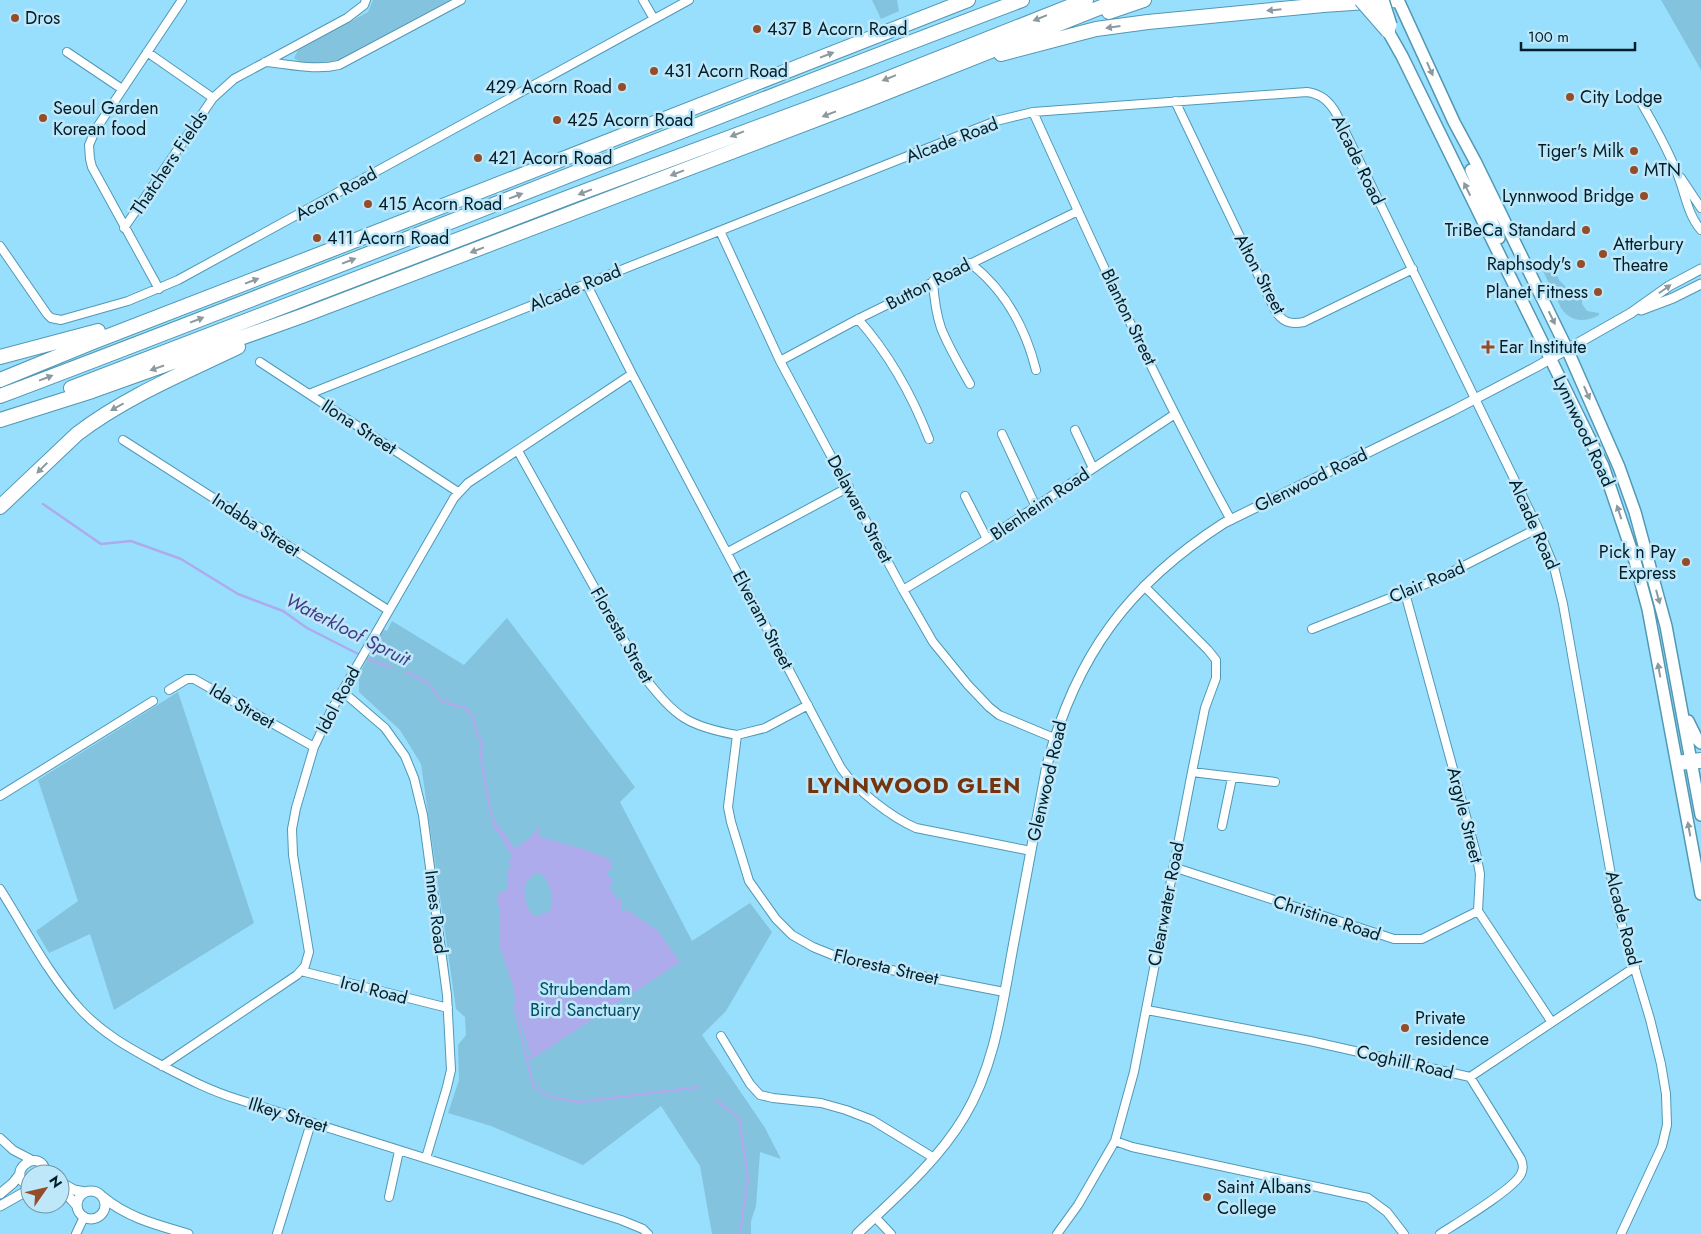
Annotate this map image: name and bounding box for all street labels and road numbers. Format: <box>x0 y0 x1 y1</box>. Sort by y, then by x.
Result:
street label: Thatchers Fields <box>124 105 214 221</box>
street label: Alcade Road <box>902 110 1002 170</box>
street label: Alcade Road <box>1325 111 1391 209</box>
street label: Acorn Road <box>290 161 382 227</box>
street label: Alton Street <box>1228 229 1292 320</box>
street label: Button Road <box>881 252 975 316</box>
street label: Alcade Road <box>525 258 625 318</box>
street label: Blanton Street <box>1094 264 1164 370</box>
street label: Lynnwood Road <box>1547 371 1621 491</box>
street label: Ilona Street <box>316 393 402 461</box>
street label: Glenwood Road <box>1250 441 1372 519</box>
street label: Delaware Street <box>821 451 900 568</box>
street label: Blenheim Road <box>985 461 1095 547</box>
street label: Alcade Road <box>1502 474 1566 574</box>
street label: Indaba Street <box>207 487 306 564</box>
street label: Clair Road <box>1385 554 1469 610</box>
street label: Elveram Street <box>726 566 800 674</box>
street label: Floresta Street <box>584 582 660 688</box>
street label: Idol Road <box>309 662 367 738</box>
street label: Ida Street <box>204 677 280 736</box>
street label: Glenwood Road <box>1021 718 1073 844</box>
street label: Argyle Street <box>1441 764 1490 866</box>
street label: Clearwater Road <box>1141 840 1191 968</box>
street label: Alcade Road <box>1599 868 1647 968</box>
street label: Innes Road <box>418 869 454 955</box>
street label: Christine Road <box>1270 888 1384 948</box>
street label: Floresta Street <box>831 942 942 992</box>
street label: Irol Road <box>338 969 410 1011</box>
street label: Coghill Road <box>1354 1038 1456 1086</box>
street label: Ilkey Street <box>245 1091 331 1140</box>

